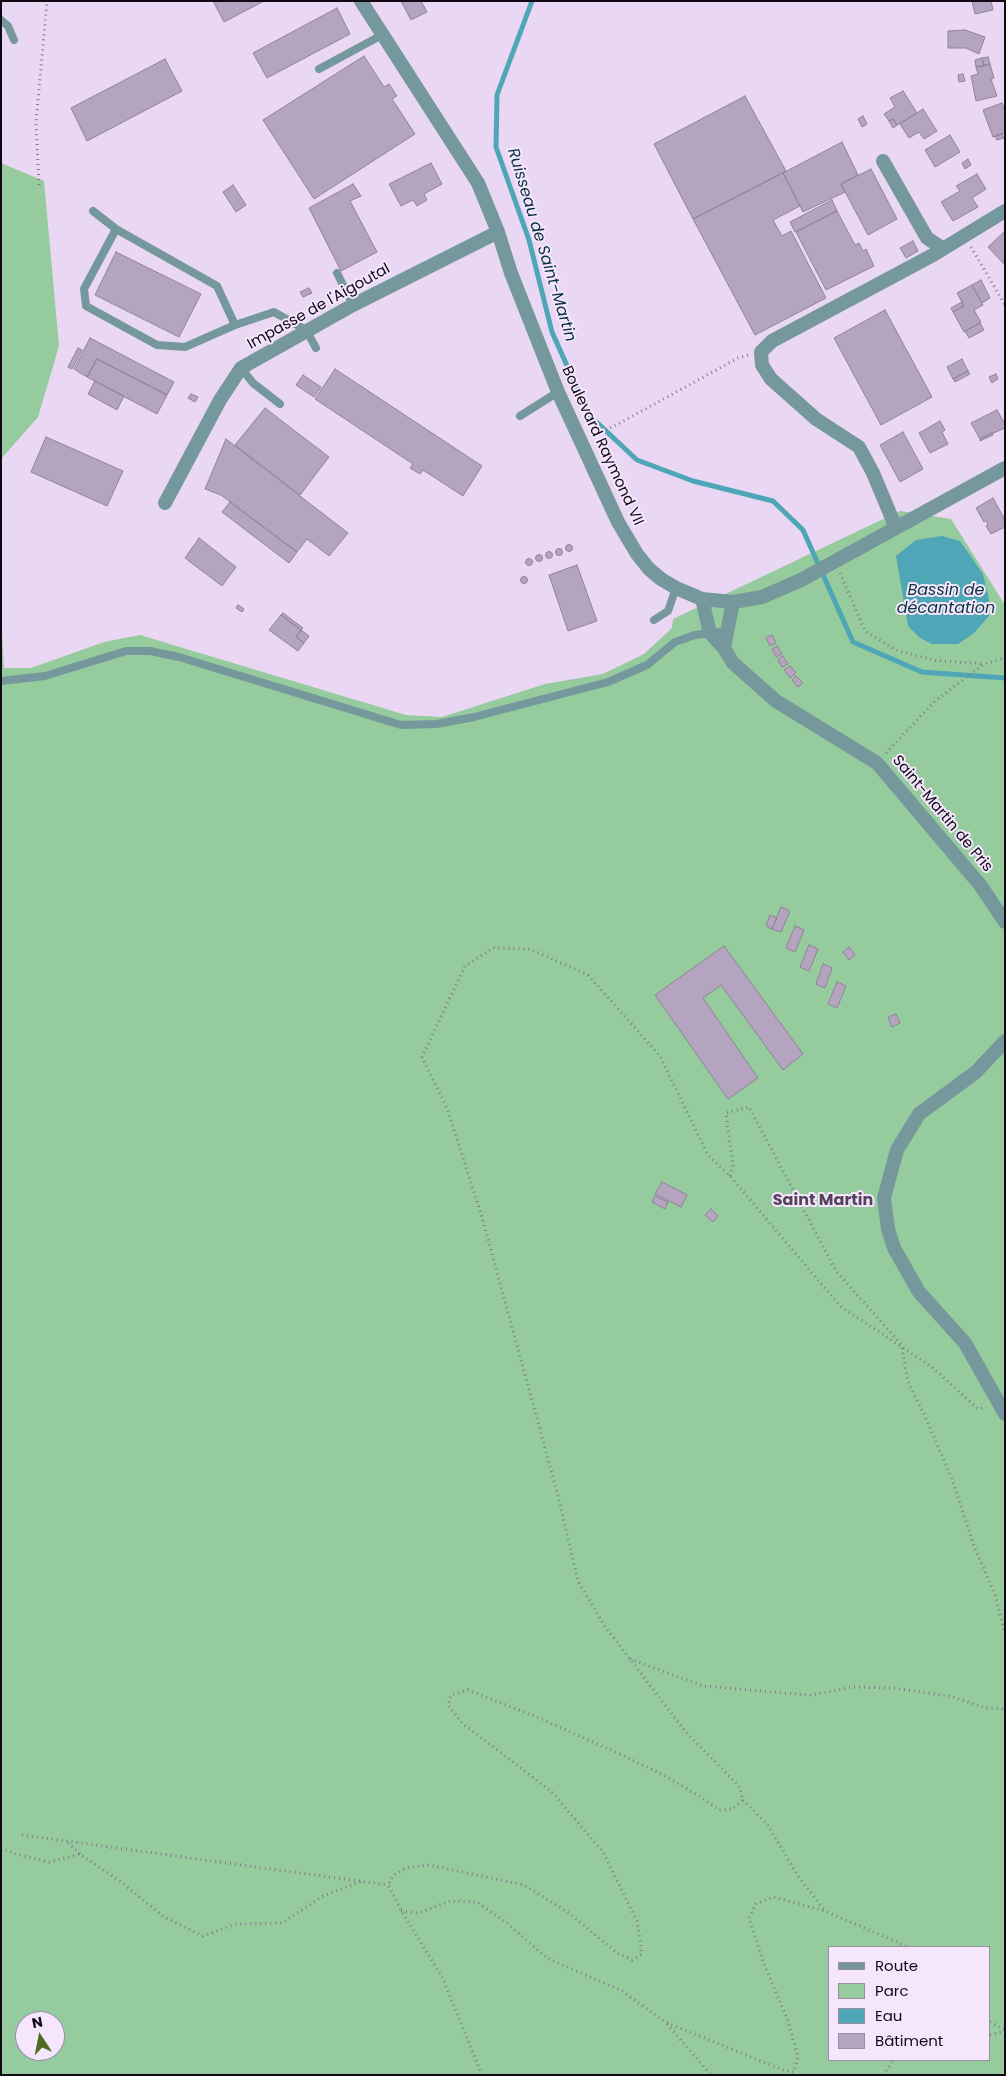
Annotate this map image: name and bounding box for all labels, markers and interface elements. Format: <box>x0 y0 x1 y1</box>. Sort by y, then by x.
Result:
water label: Ruisseau de Saint-Martin <box>502 146 580 344</box>
street label: Impasse de l'Aigoutal <box>245 260 393 354</box>
street label: Boulevard Raymond VII <box>557 363 647 529</box>
water label: Bassin de décantation <box>897 581 995 619</box>
street label: Saint-Martin de Pris <box>888 752 996 876</box>
district label: Saint Martin <box>773 1191 873 1211</box>
legend <box>828 1946 991 2061</box>
text: Route <box>875 1955 918 1976</box>
text: Parc <box>875 1980 909 2001</box>
text: Eau <box>875 2005 902 2026</box>
north arrow <box>15 2011 65 2061</box>
text: N <box>30 2011 44 2033</box>
text: Bâtiment <box>875 2030 943 2051</box>

